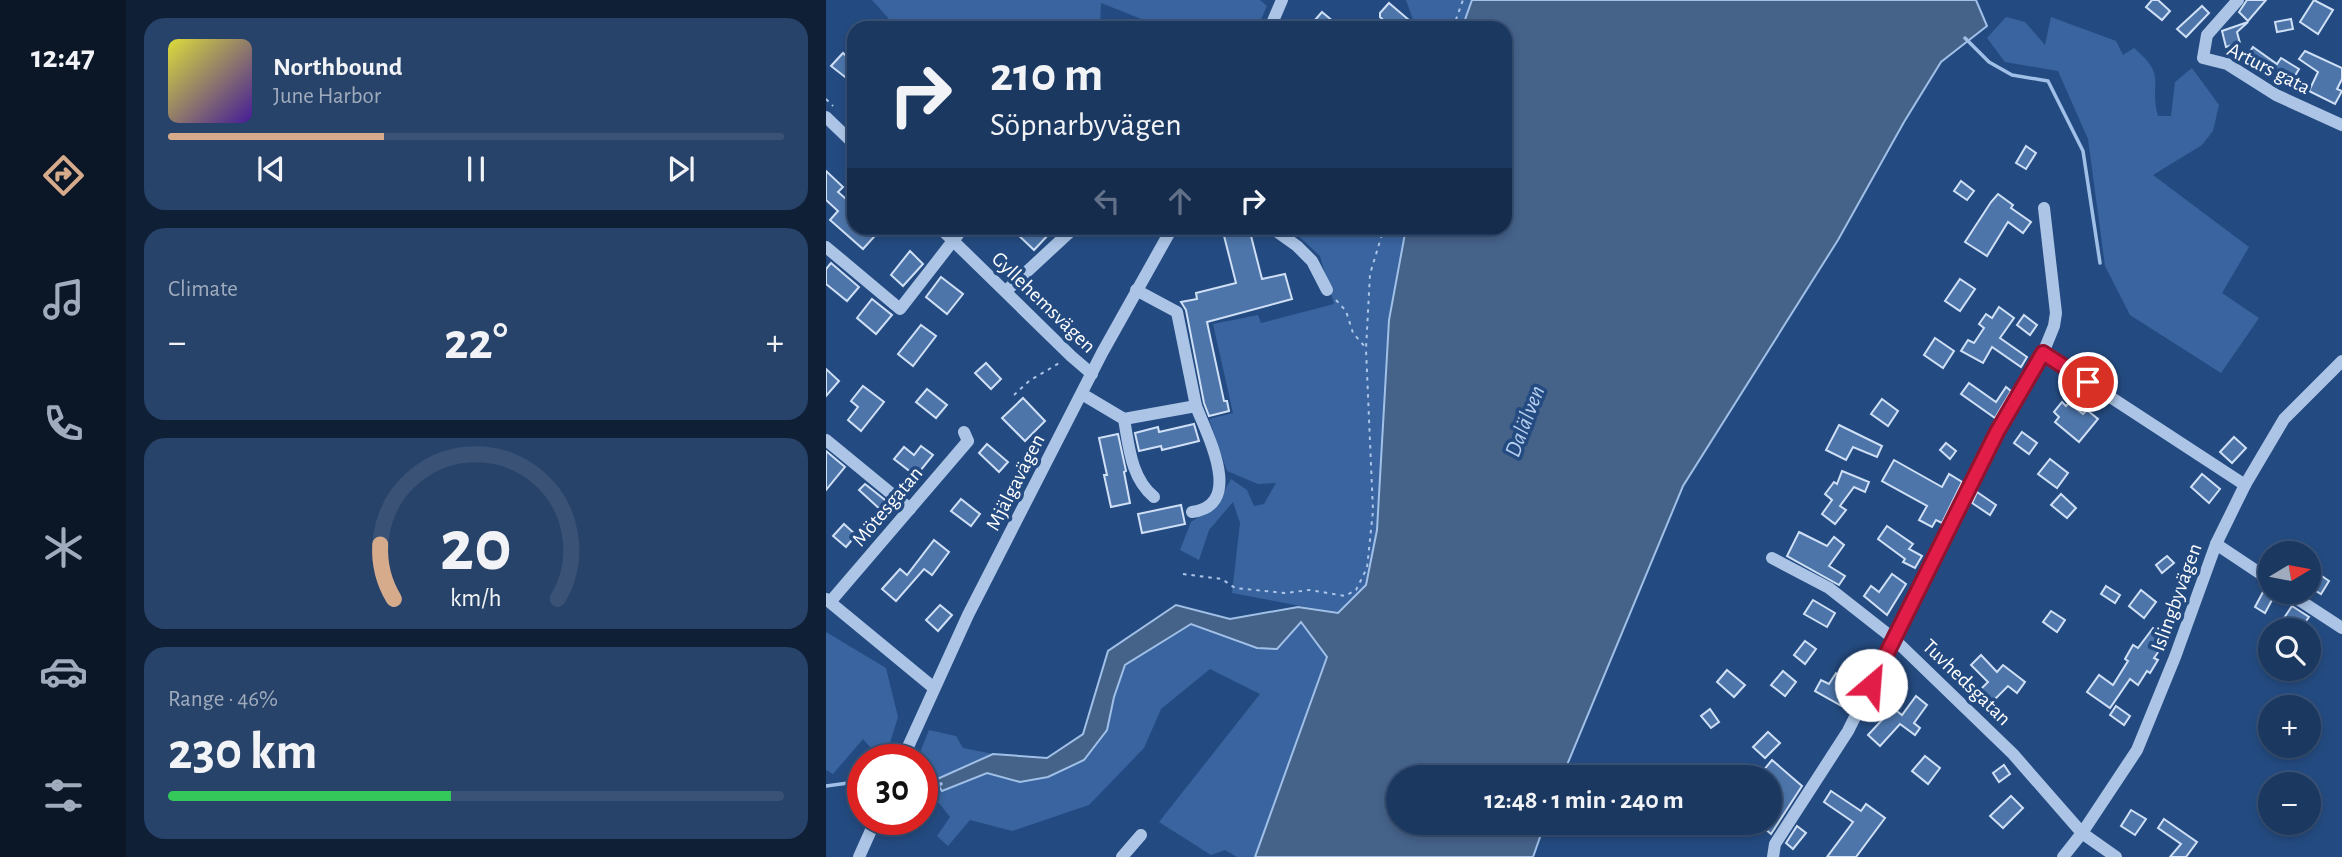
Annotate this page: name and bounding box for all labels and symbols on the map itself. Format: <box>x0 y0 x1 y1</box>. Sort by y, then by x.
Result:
street label: Arturs gata <box>2224 39 2314 98</box>
street label: Gyllehemsvägen <box>988 248 1100 357</box>
pin <box>2058 352 2118 412</box>
water label: Dalälven <box>1501 383 1549 460</box>
street label: Mjälgavägen <box>982 431 1049 534</box>
street label: Mötesgatan <box>848 462 927 550</box>
street label: Islingbyvägen <box>2147 541 2206 654</box>
north arrow <box>2258 541 2320 604</box>
street label: Tuvhedsgatan <box>1918 635 2015 730</box>
position arrow <box>1834 648 1908 722</box>
speed limit sign: 30 <box>847 744 938 835</box>

